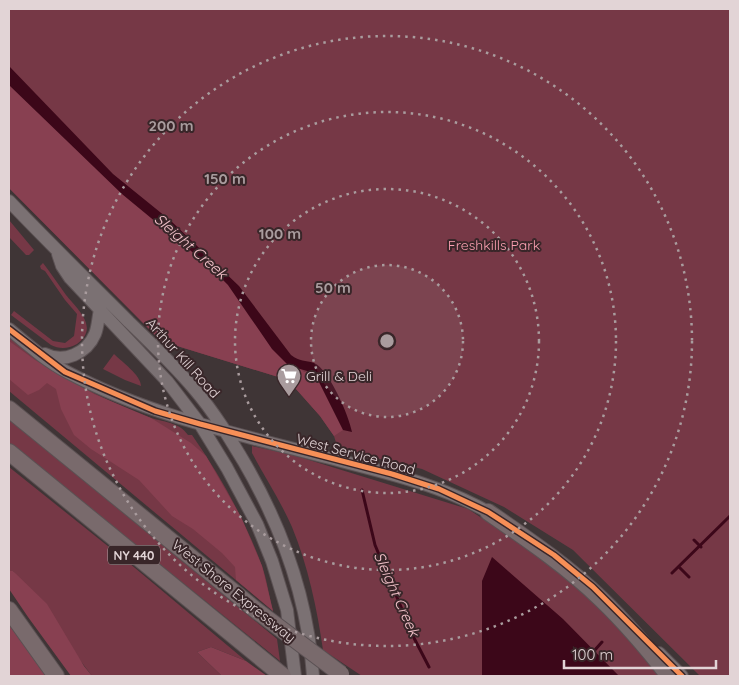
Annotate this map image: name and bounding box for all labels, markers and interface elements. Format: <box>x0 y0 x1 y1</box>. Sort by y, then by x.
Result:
text: 200 m <box>149 116 194 135</box>
text: 150 m <box>204 169 246 188</box>
water label: Sleight Creek <box>151 209 233 284</box>
text: 100 m <box>259 224 301 243</box>
park label: Freshkills Park <box>448 236 540 254</box>
text: 50 m <box>315 278 351 297</box>
street label: Arthur Kill Road <box>142 314 224 402</box>
centre of rings <box>378 332 396 350</box>
supermarket icon: Grill & Deli <box>276 363 302 397</box>
place label: Grill & Deli <box>306 367 372 385</box>
street label: West Service Road <box>295 429 417 479</box>
street label: West Shore Expressway <box>169 536 299 646</box>
road number: NY 440 <box>108 546 160 564</box>
water label: Sleight Creek <box>370 549 425 641</box>
scale bar <box>564 638 716 670</box>
text: 100 m <box>572 645 613 664</box>

